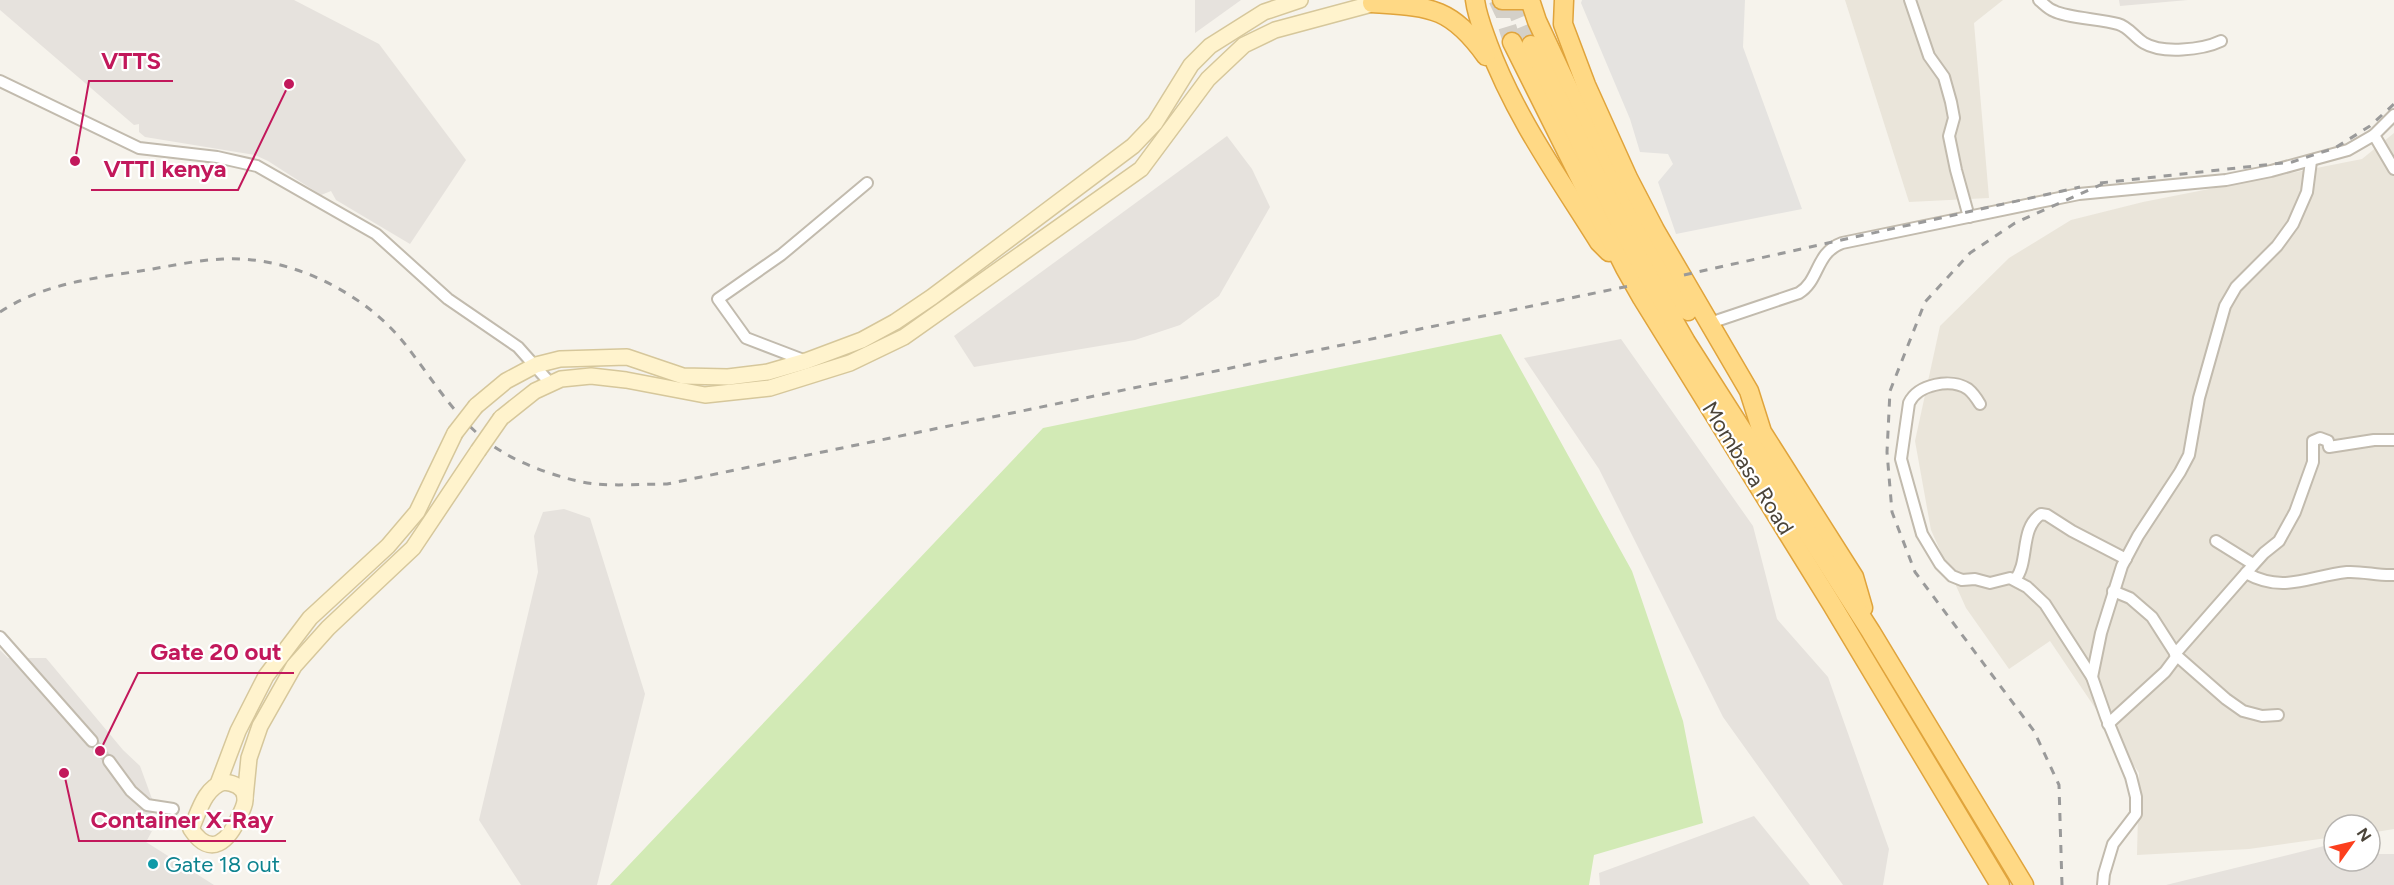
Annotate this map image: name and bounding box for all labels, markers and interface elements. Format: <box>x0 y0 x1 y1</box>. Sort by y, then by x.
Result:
callout: VTTS <box>89 39 173 81</box>
text: VTTS <box>101 46 161 75</box>
callout: VTTI kenya <box>91 148 238 190</box>
text: VTTI kenya <box>103 154 227 183</box>
street label: Mombasa Road <box>1696 396 1800 540</box>
callout: Gate 20 out <box>138 631 294 673</box>
text: Gate 20 out <box>150 637 282 666</box>
callout: Container X-Ray <box>79 799 286 841</box>
text: Container X-Ray <box>90 805 274 834</box>
north arrow <box>2322 813 2382 873</box>
text: N <box>2353 824 2375 845</box>
place label: Gate 18 out <box>165 851 280 878</box>
marker: Gate 18 out <box>146 857 160 871</box>

